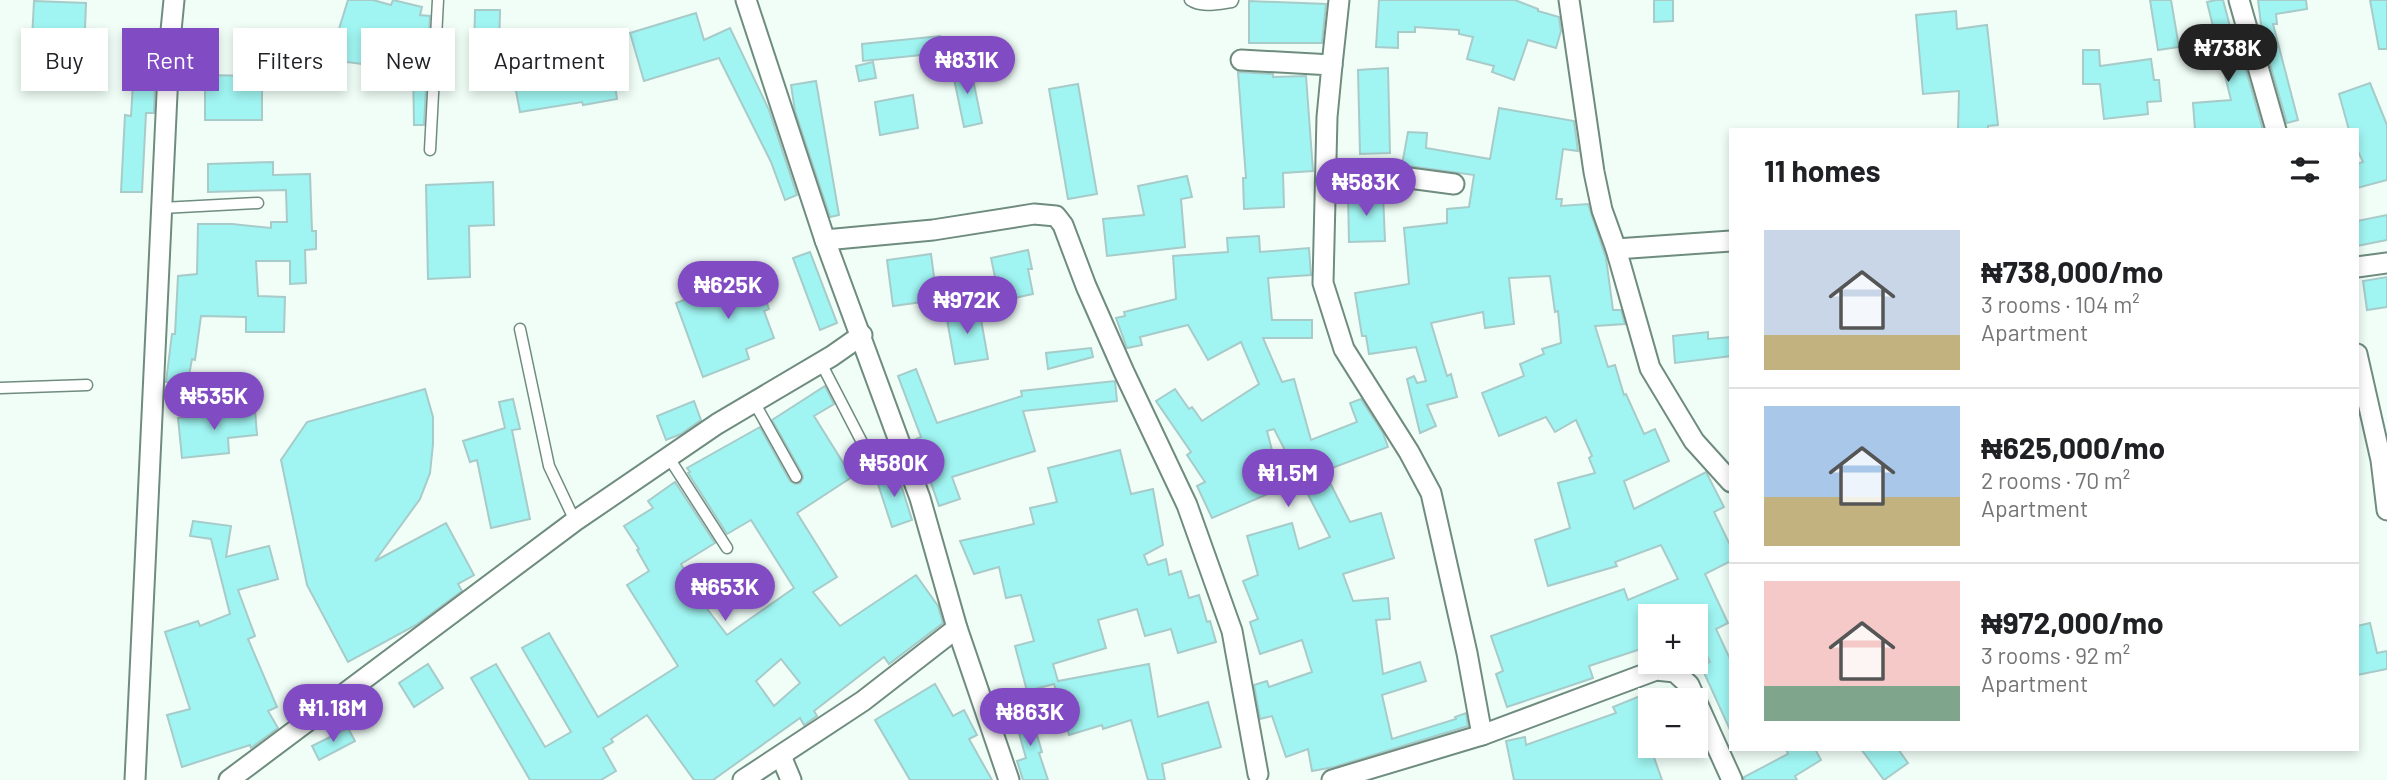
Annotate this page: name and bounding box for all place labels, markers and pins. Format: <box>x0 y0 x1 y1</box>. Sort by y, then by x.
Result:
pin: ₦738K <box>2179 24 2277 84</box>
pin: ₦831K <box>918 36 1016 96</box>
pin: ₦583K <box>1317 158 1415 218</box>
pin: ₦625K <box>679 262 777 321</box>
pin: ₦972K <box>918 276 1016 336</box>
pin: ₦535K <box>165 372 263 432</box>
pin: ₦580K <box>845 440 943 499</box>
pin: ₦1.5M <box>1239 449 1337 509</box>
pin: ₦653K <box>676 564 774 623</box>
pin: ₦1.18M <box>276 684 390 744</box>
pin: ₦863K <box>981 688 1079 748</box>

